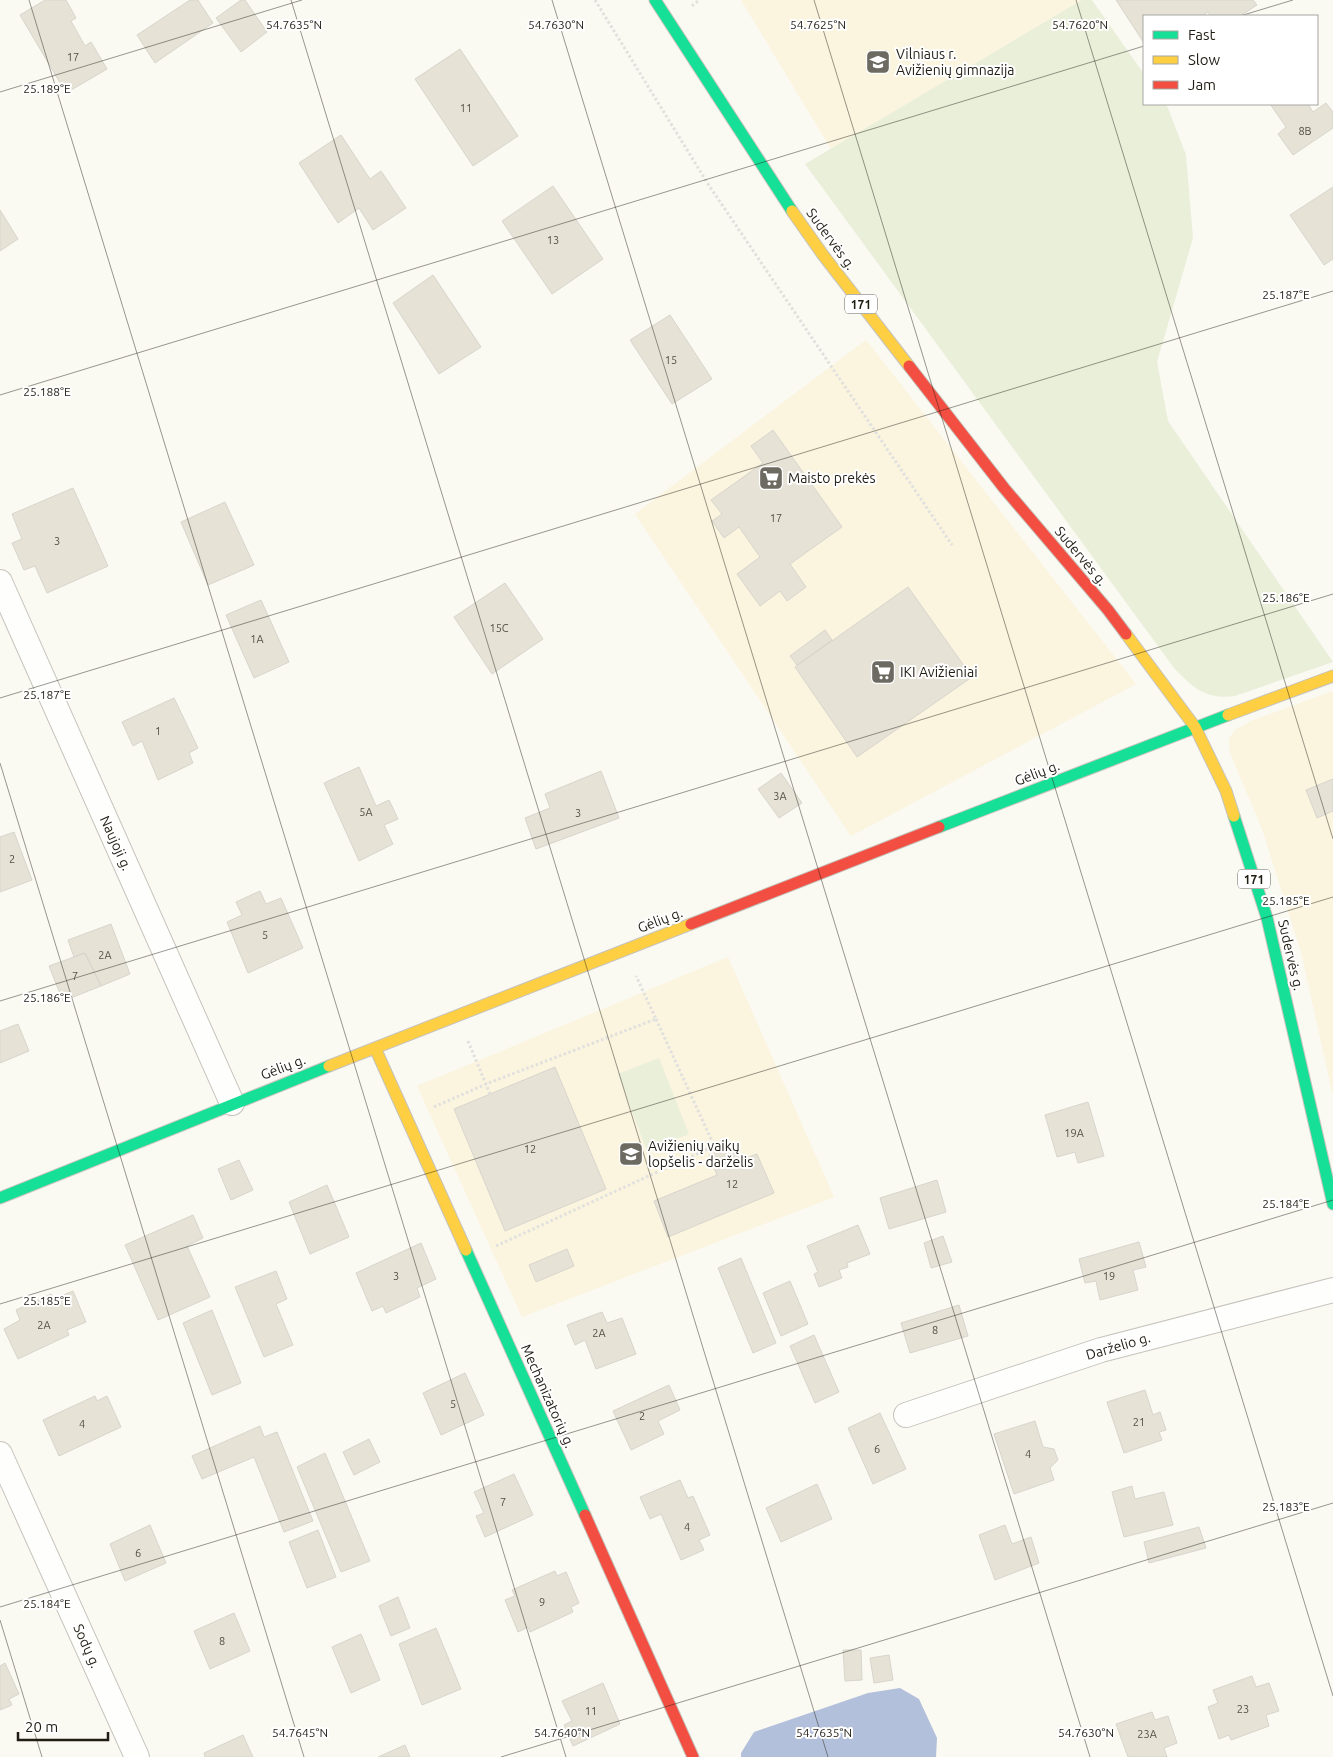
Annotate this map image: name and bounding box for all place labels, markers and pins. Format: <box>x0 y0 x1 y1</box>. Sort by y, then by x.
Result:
place label: Vilniaus r. Avižienių gimnazija <box>896 46 1014 78</box>
school or university icon: Vilniaus r. Avižienių gimnazija <box>865 49 891 75</box>
supermarket icon: Maisto prekės <box>758 465 784 491</box>
place label: Maisto prekės <box>788 470 876 486</box>
supermarket icon: IKI Avižieniai <box>870 659 896 685</box>
place label: IKI Avižieniai <box>900 664 978 680</box>
place label: Avižienių vaikų lopšelis - darželis <box>648 1138 753 1170</box>
school or university icon: Avižienių vaikų lopšelis - darželis <box>618 1141 644 1167</box>

